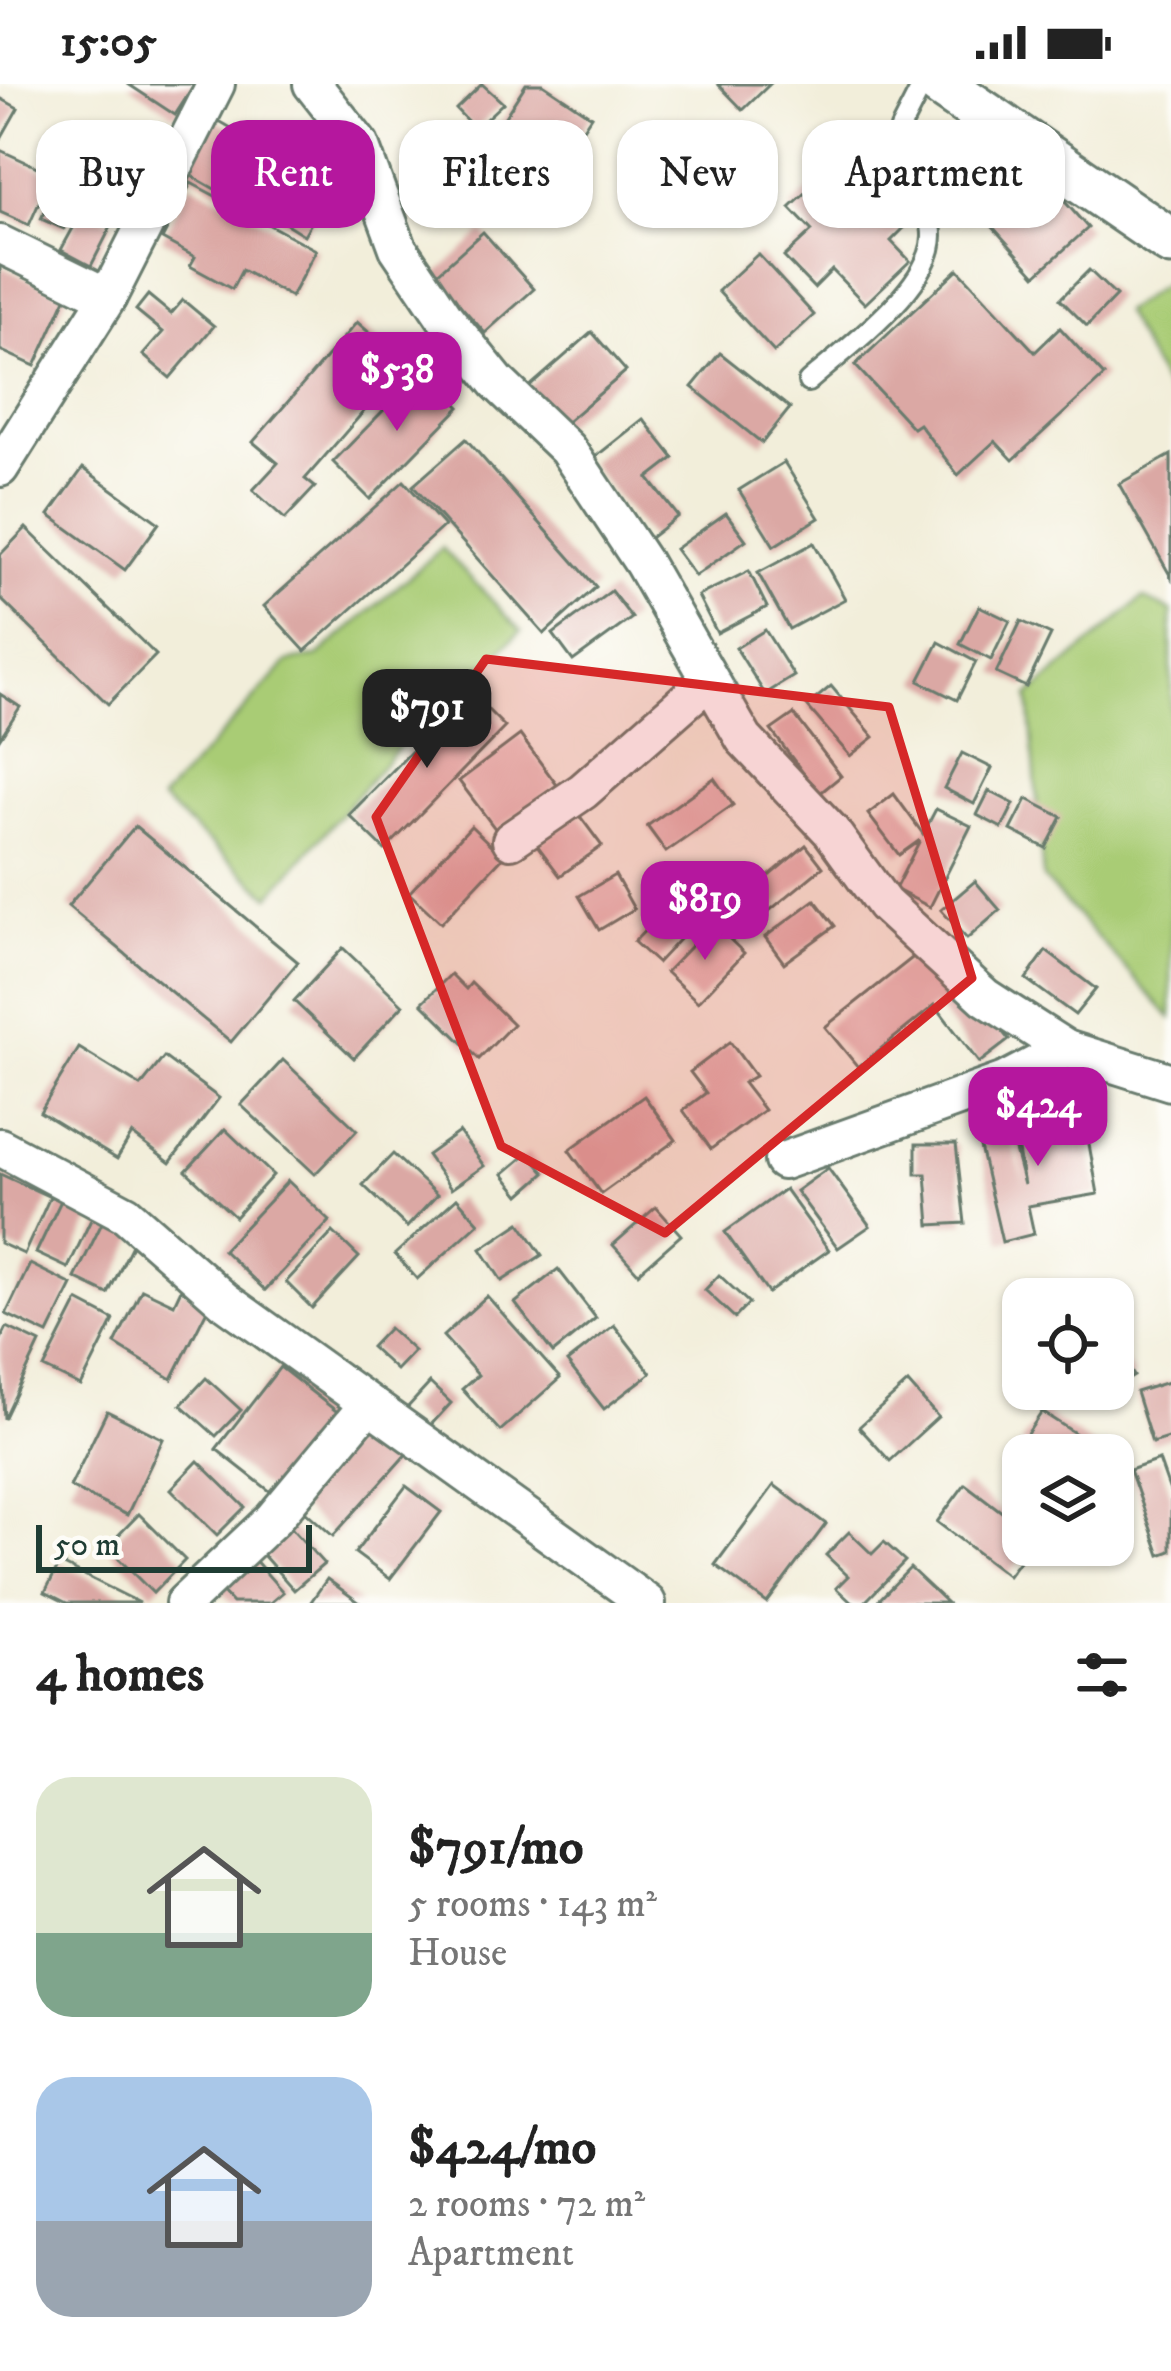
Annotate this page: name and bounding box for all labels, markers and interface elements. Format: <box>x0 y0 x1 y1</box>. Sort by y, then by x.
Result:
text: 15:05 <box>60 14 157 70</box>
chip: Buy <box>36 120 187 228</box>
chip: Rent <box>211 120 375 228</box>
chip: Filters <box>399 120 593 228</box>
chip: New <box>617 120 778 228</box>
chip: Apartment <box>802 120 1065 228</box>
pin: $538 <box>326 332 468 434</box>
text: $538 <box>360 346 434 395</box>
pin: $791 <box>356 669 498 771</box>
text: $791 <box>389 683 465 732</box>
pin: $819 <box>634 861 776 963</box>
text: $819 <box>668 875 742 924</box>
pin: $424 <box>967 1067 1109 1169</box>
text: $424 <box>995 1081 1081 1130</box>
map controls <box>1002 1278 1134 1566</box>
button: locate <box>1002 1278 1134 1410</box>
button: layers <box>1002 1434 1134 1566</box>
scale bar <box>36 1519 312 1572</box>
text: 50 m <box>54 1525 120 1566</box>
icon: filters <box>1069 1642 1135 1708</box>
text: 4 homes <box>36 1643 204 1707</box>
text: $791/mo <box>408 1816 583 1880</box>
icon: home <box>132 1825 276 1969</box>
text: 5 rooms · 143 m² <box>408 1880 657 1929</box>
text: House <box>408 1929 507 1978</box>
text: $424/mo <box>408 2116 596 2180</box>
icon: home <box>132 2125 276 2269</box>
text: 2 rooms · 72 m² <box>408 2180 645 2229</box>
text: Apartment <box>408 2229 574 2278</box>

